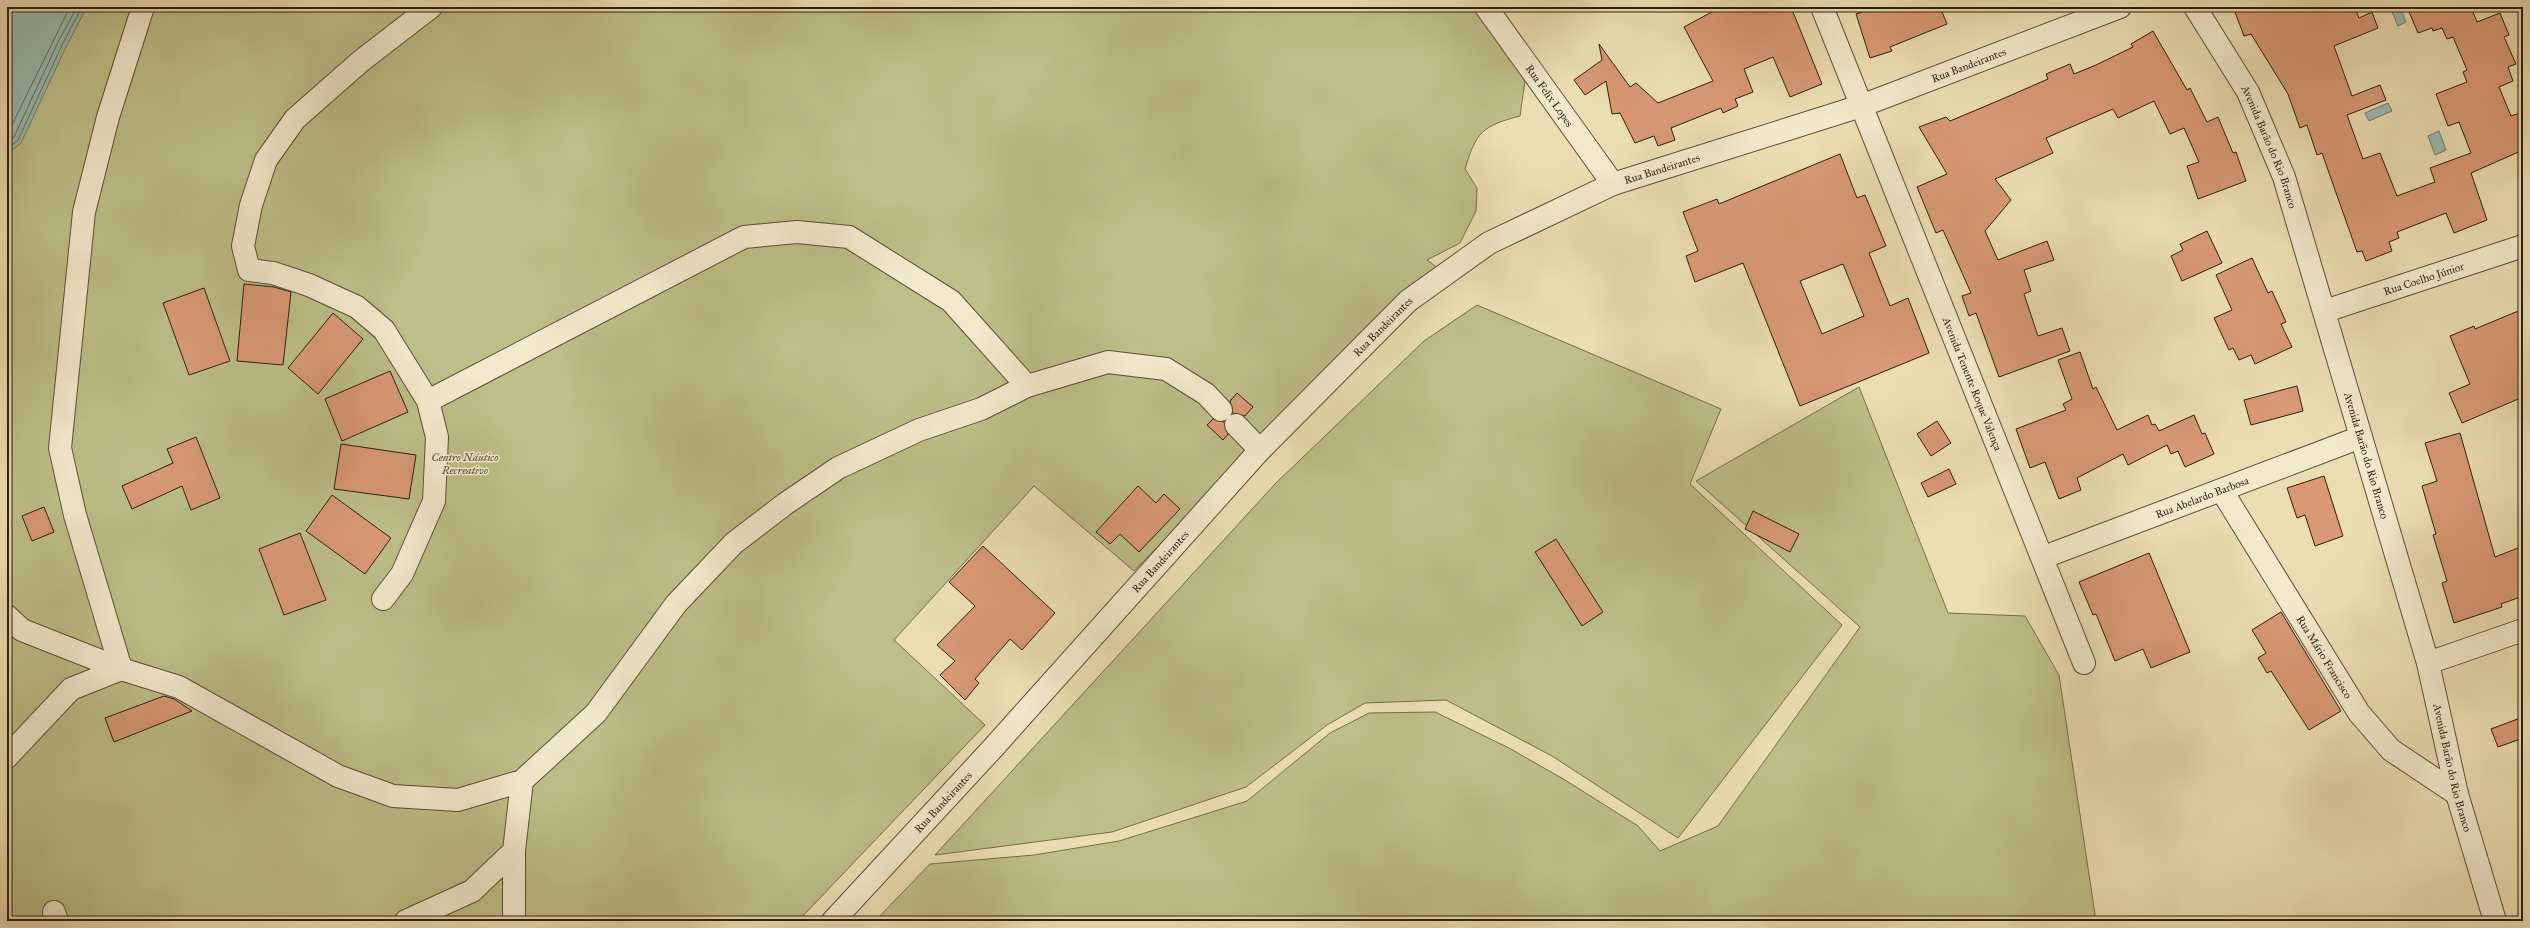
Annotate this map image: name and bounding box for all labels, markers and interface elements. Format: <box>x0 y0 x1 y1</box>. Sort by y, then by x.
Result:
street label: Rua Bandeirantes <box>1930 45 2008 85</box>
street label: Rua Felix Lopes <box>1522 62 1576 129</box>
street label: Avenida Barão do Rio Branco <box>2238 82 2299 210</box>
street label: Rua Bandeirantes <box>1623 151 1702 187</box>
street label: Rua Coelho Júnior <box>2382 259 2467 298</box>
street label: Rua Bandeirantes <box>1351 294 1415 359</box>
street label: Avenida Tenente Roque Valença <box>1939 315 2005 453</box>
street label: Avenida Barão do Rio Branco <box>2341 390 2391 521</box>
park label: Centro Náutico Recreativo <box>431 451 499 477</box>
street label: Rua Abelardo Barbosa <box>2154 474 2251 521</box>
street label: Rua Bandeirantes <box>1129 528 1192 596</box>
street label: Rua Mário Francisco <box>2293 613 2355 701</box>
street label: Avenida Barão do Rio Branco <box>2430 702 2474 834</box>
street label: Rua Bandeirantes <box>912 769 975 836</box>

